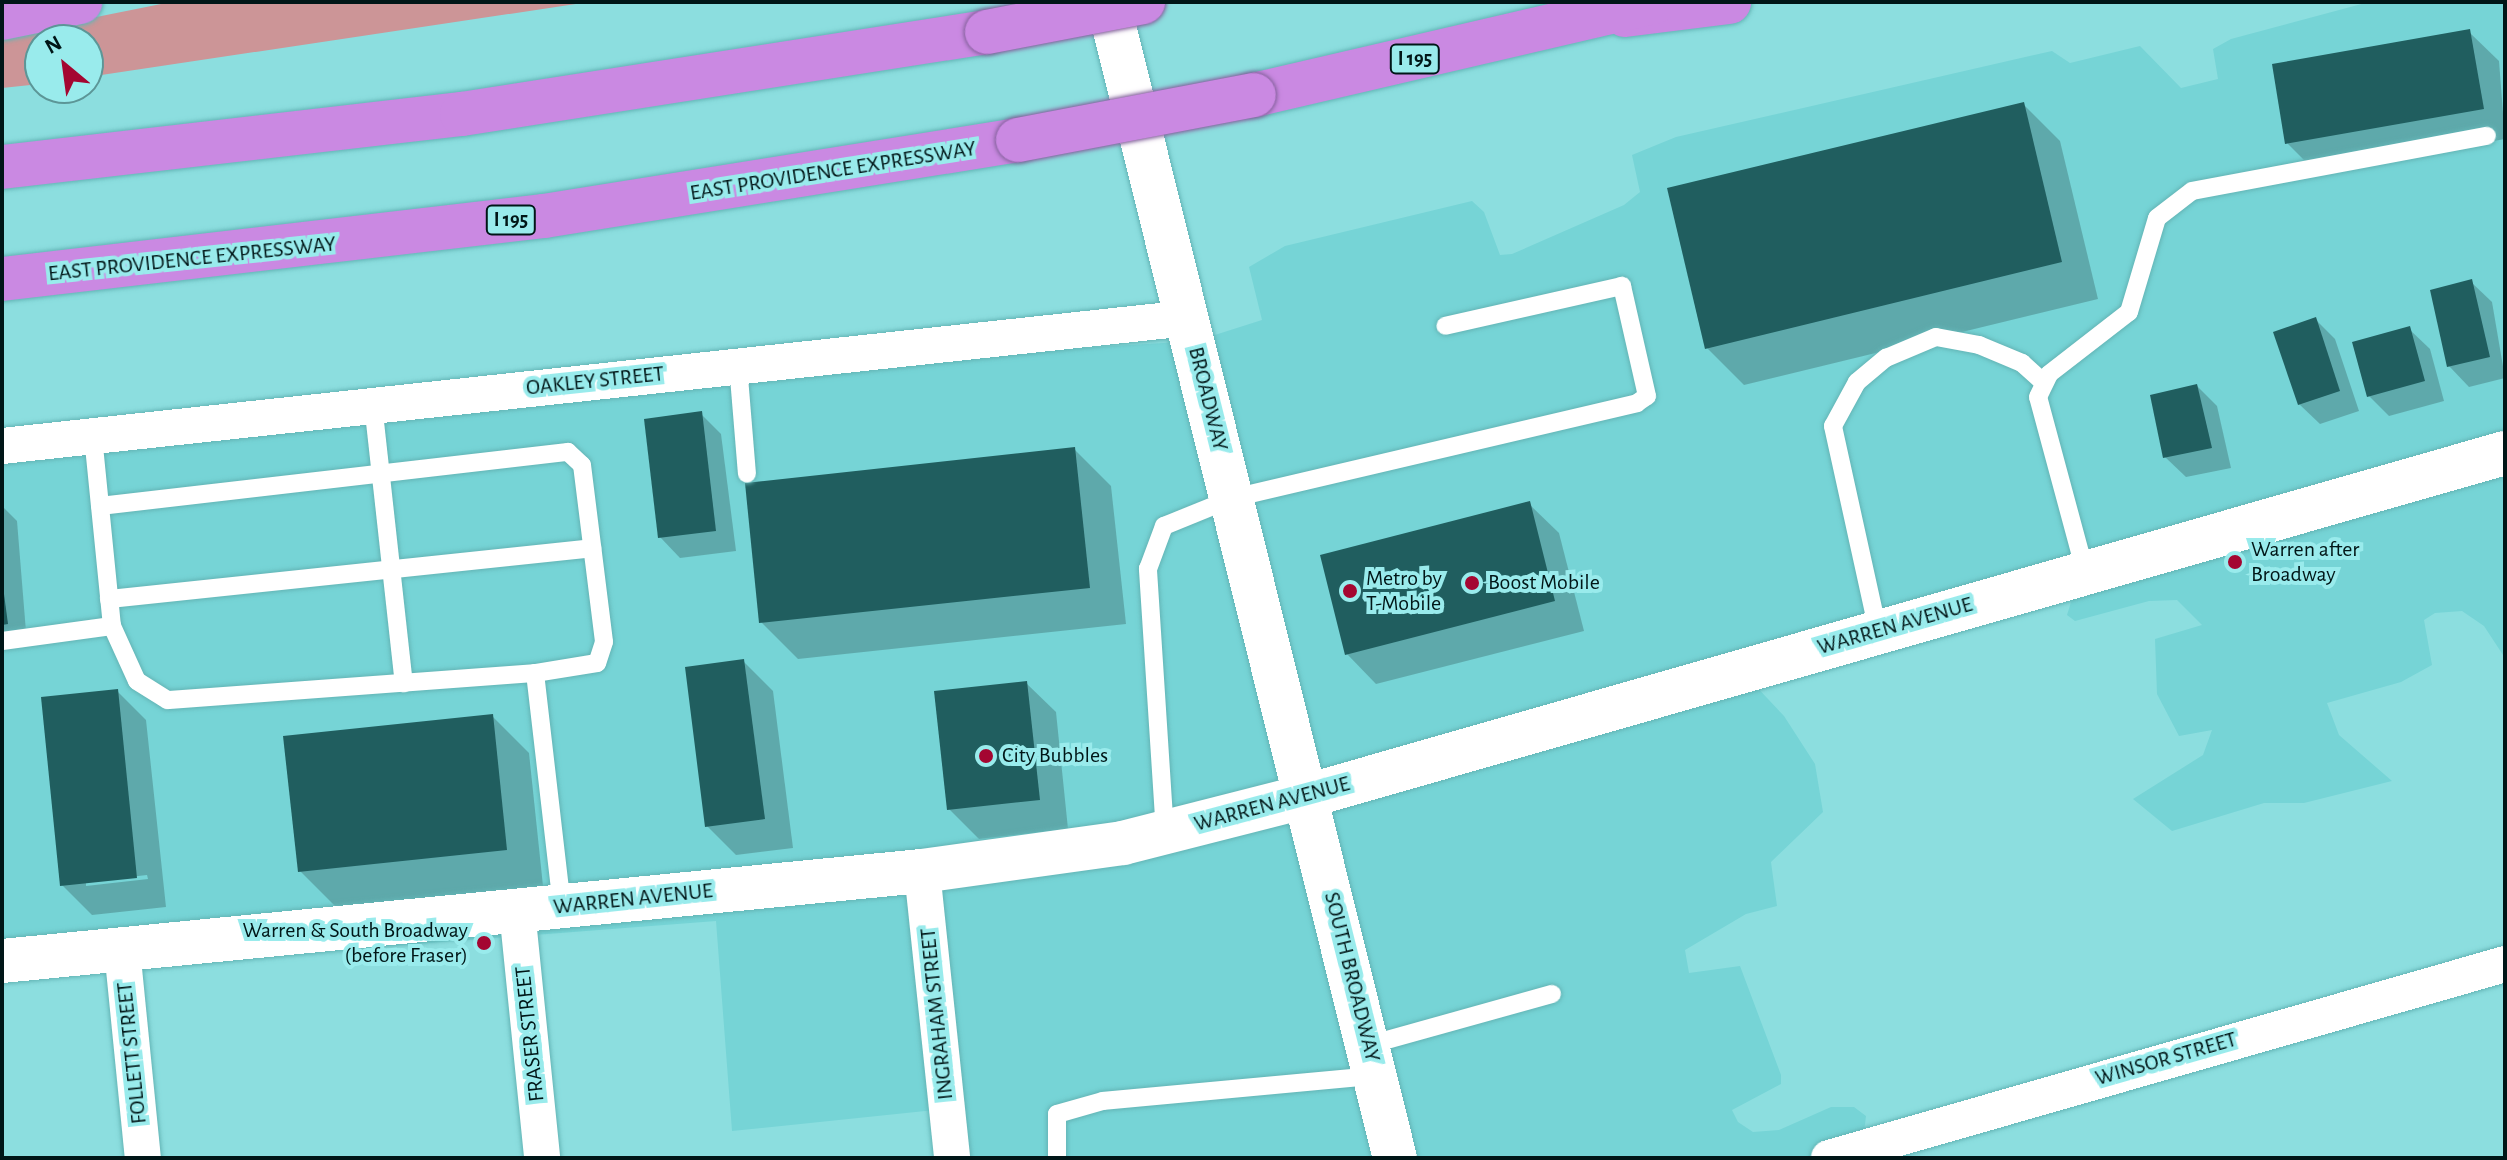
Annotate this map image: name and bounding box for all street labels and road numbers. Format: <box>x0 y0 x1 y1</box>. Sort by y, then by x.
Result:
road number: I 195 <box>1389 43 1441 75</box>
street label: EAST PROVIDENCE EXPRESSWAY <box>688 135 978 207</box>
road number: I 195 <box>485 204 537 236</box>
street label: EAST PROVIDENCE EXPRESSWAY <box>47 231 337 287</box>
street label: BROADWAY <box>1182 344 1234 454</box>
street label: OAKLEY STREET <box>525 361 665 401</box>
street label: WARREN AVENUE <box>1814 591 1976 661</box>
street label: WARREN AVENUE <box>1191 771 1353 837</box>
street label: WARREN AVENUE <box>552 877 714 921</box>
street label: SOUTH BROADWAY <box>1318 889 1386 1065</box>
street label: INGRAHAM STREET <box>915 927 959 1101</box>
street label: FRASER STREET <box>510 965 550 1103</box>
street label: FOLLETT STREET <box>111 981 153 1125</box>
street label: WINSOR STREET <box>2092 1026 2240 1092</box>

